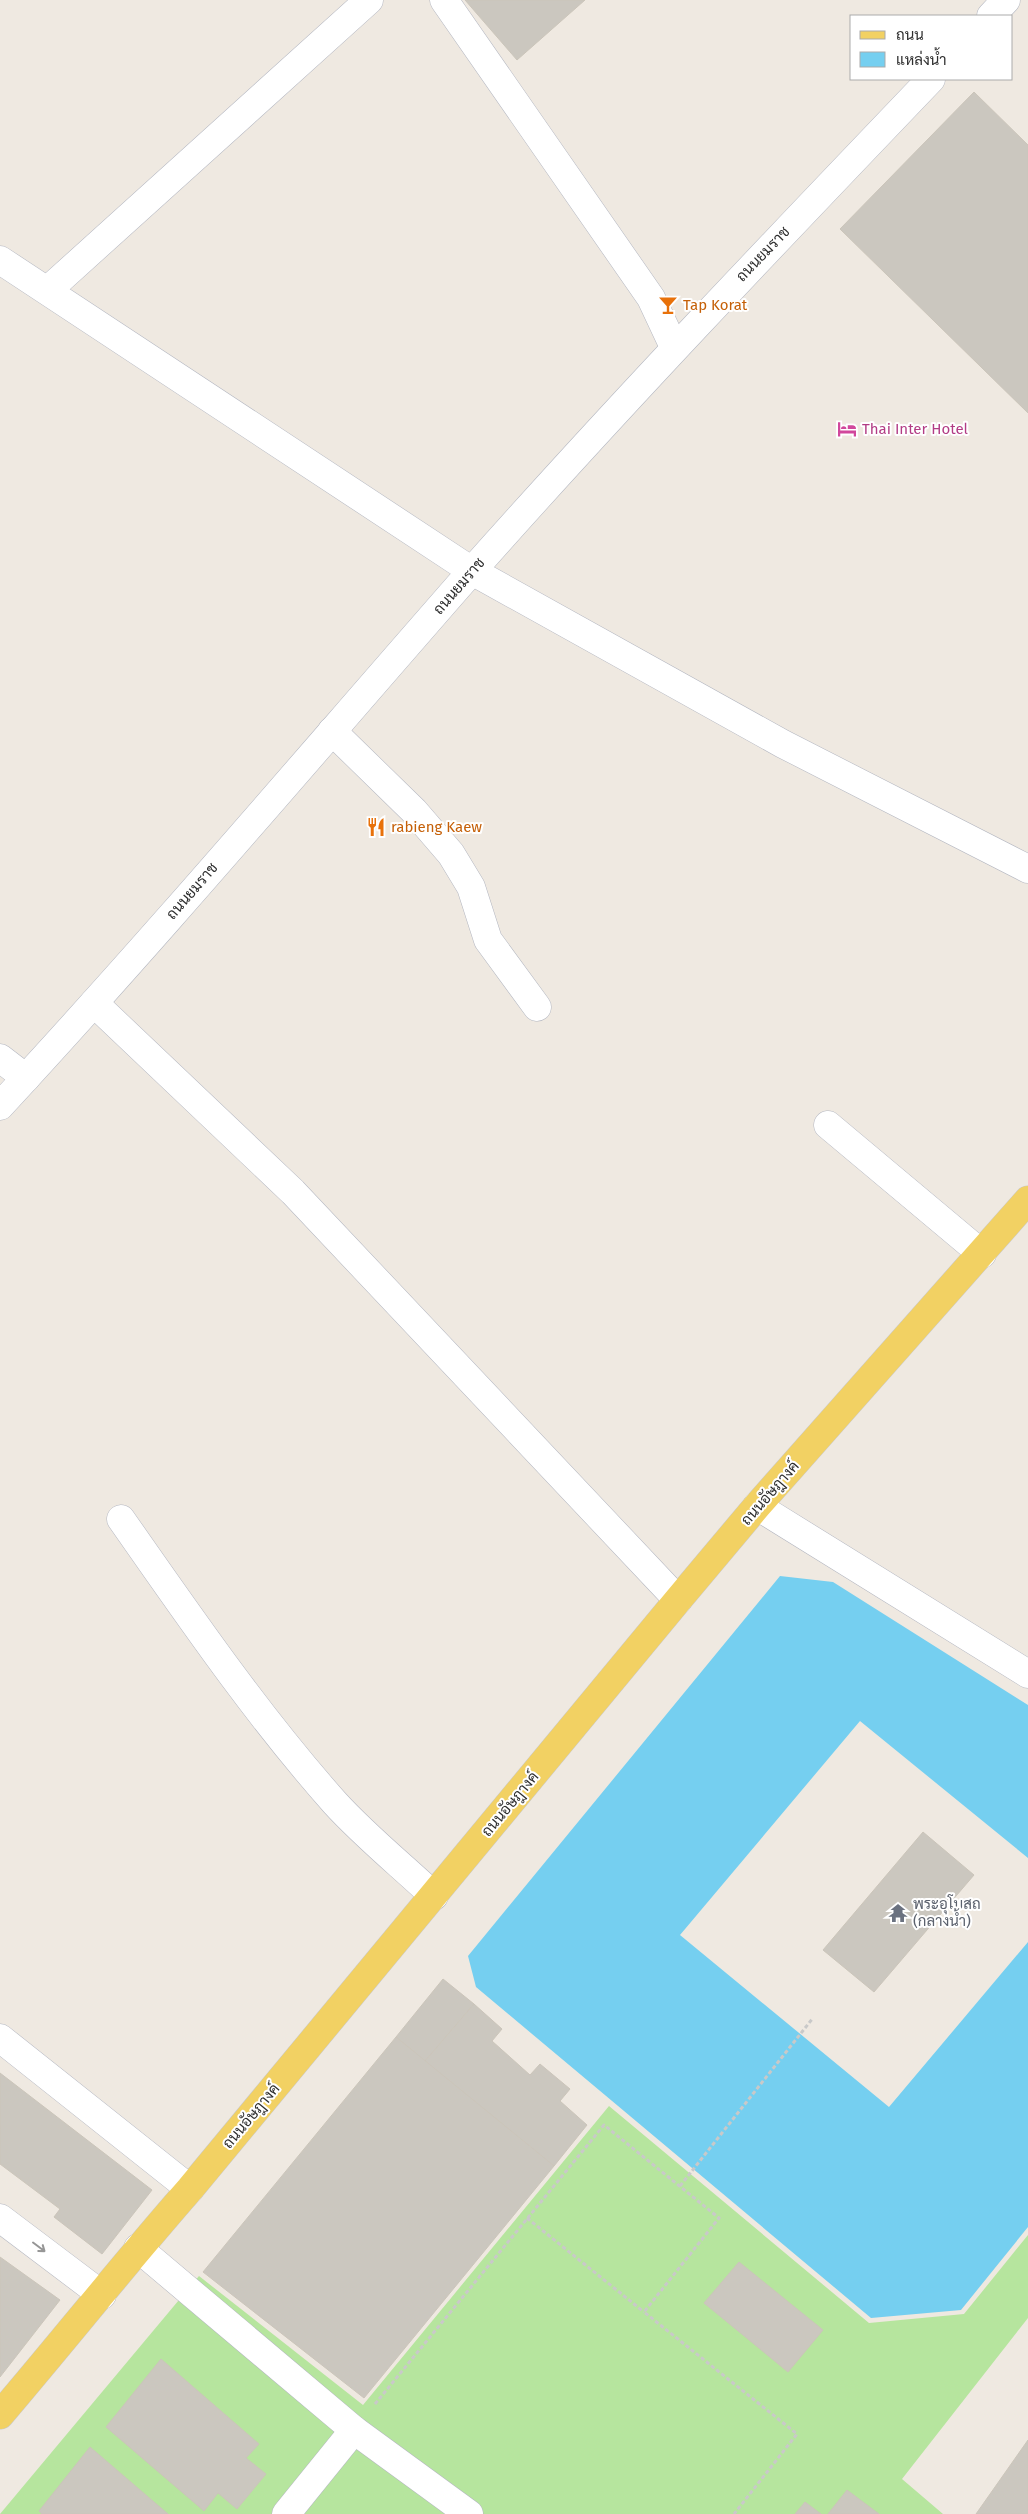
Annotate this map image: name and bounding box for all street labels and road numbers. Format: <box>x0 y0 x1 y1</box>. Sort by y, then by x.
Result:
street label: ถนนยมราช <box>732 223 794 285</box>
street label: ถนนยมราช <box>429 554 489 618</box>
street label: ถนนยมราช <box>162 859 222 923</box>
street label: ถนนอัษฎางค์ <box>737 1457 803 1529</box>
street label: ถนนอัษฎางค์ <box>477 1767 543 1841</box>
street label: ถนนอัษฎางค์ <box>218 2079 284 2153</box>

